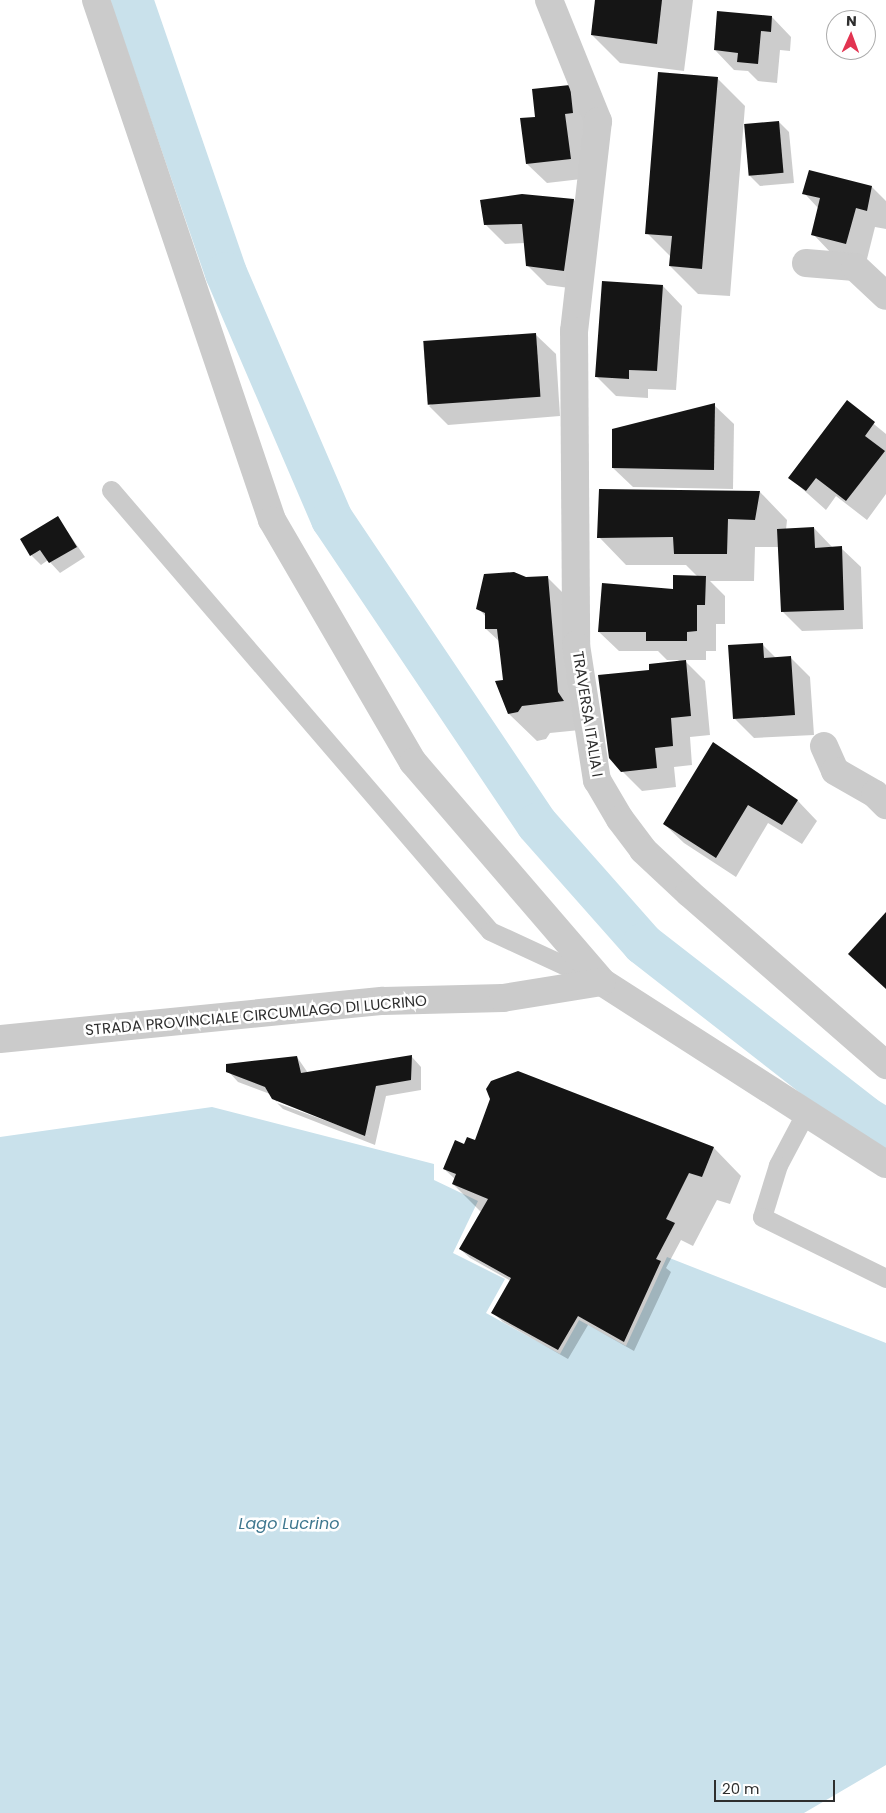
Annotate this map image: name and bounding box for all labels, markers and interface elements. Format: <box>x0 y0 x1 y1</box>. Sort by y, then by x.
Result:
north arrow <box>826 10 876 60</box>
text: N <box>846 11 857 31</box>
street label: TRAVERSA ITALIA I <box>569 650 607 778</box>
street label: STRADA PROVINCIALE CIRCUMLAGO DI LUCRINO <box>84 991 428 1039</box>
water label: Lago Lucrino <box>239 1514 339 1534</box>
scale bar <box>716 1770 837 1802</box>
text: 20 m <box>722 1778 760 1799</box>

